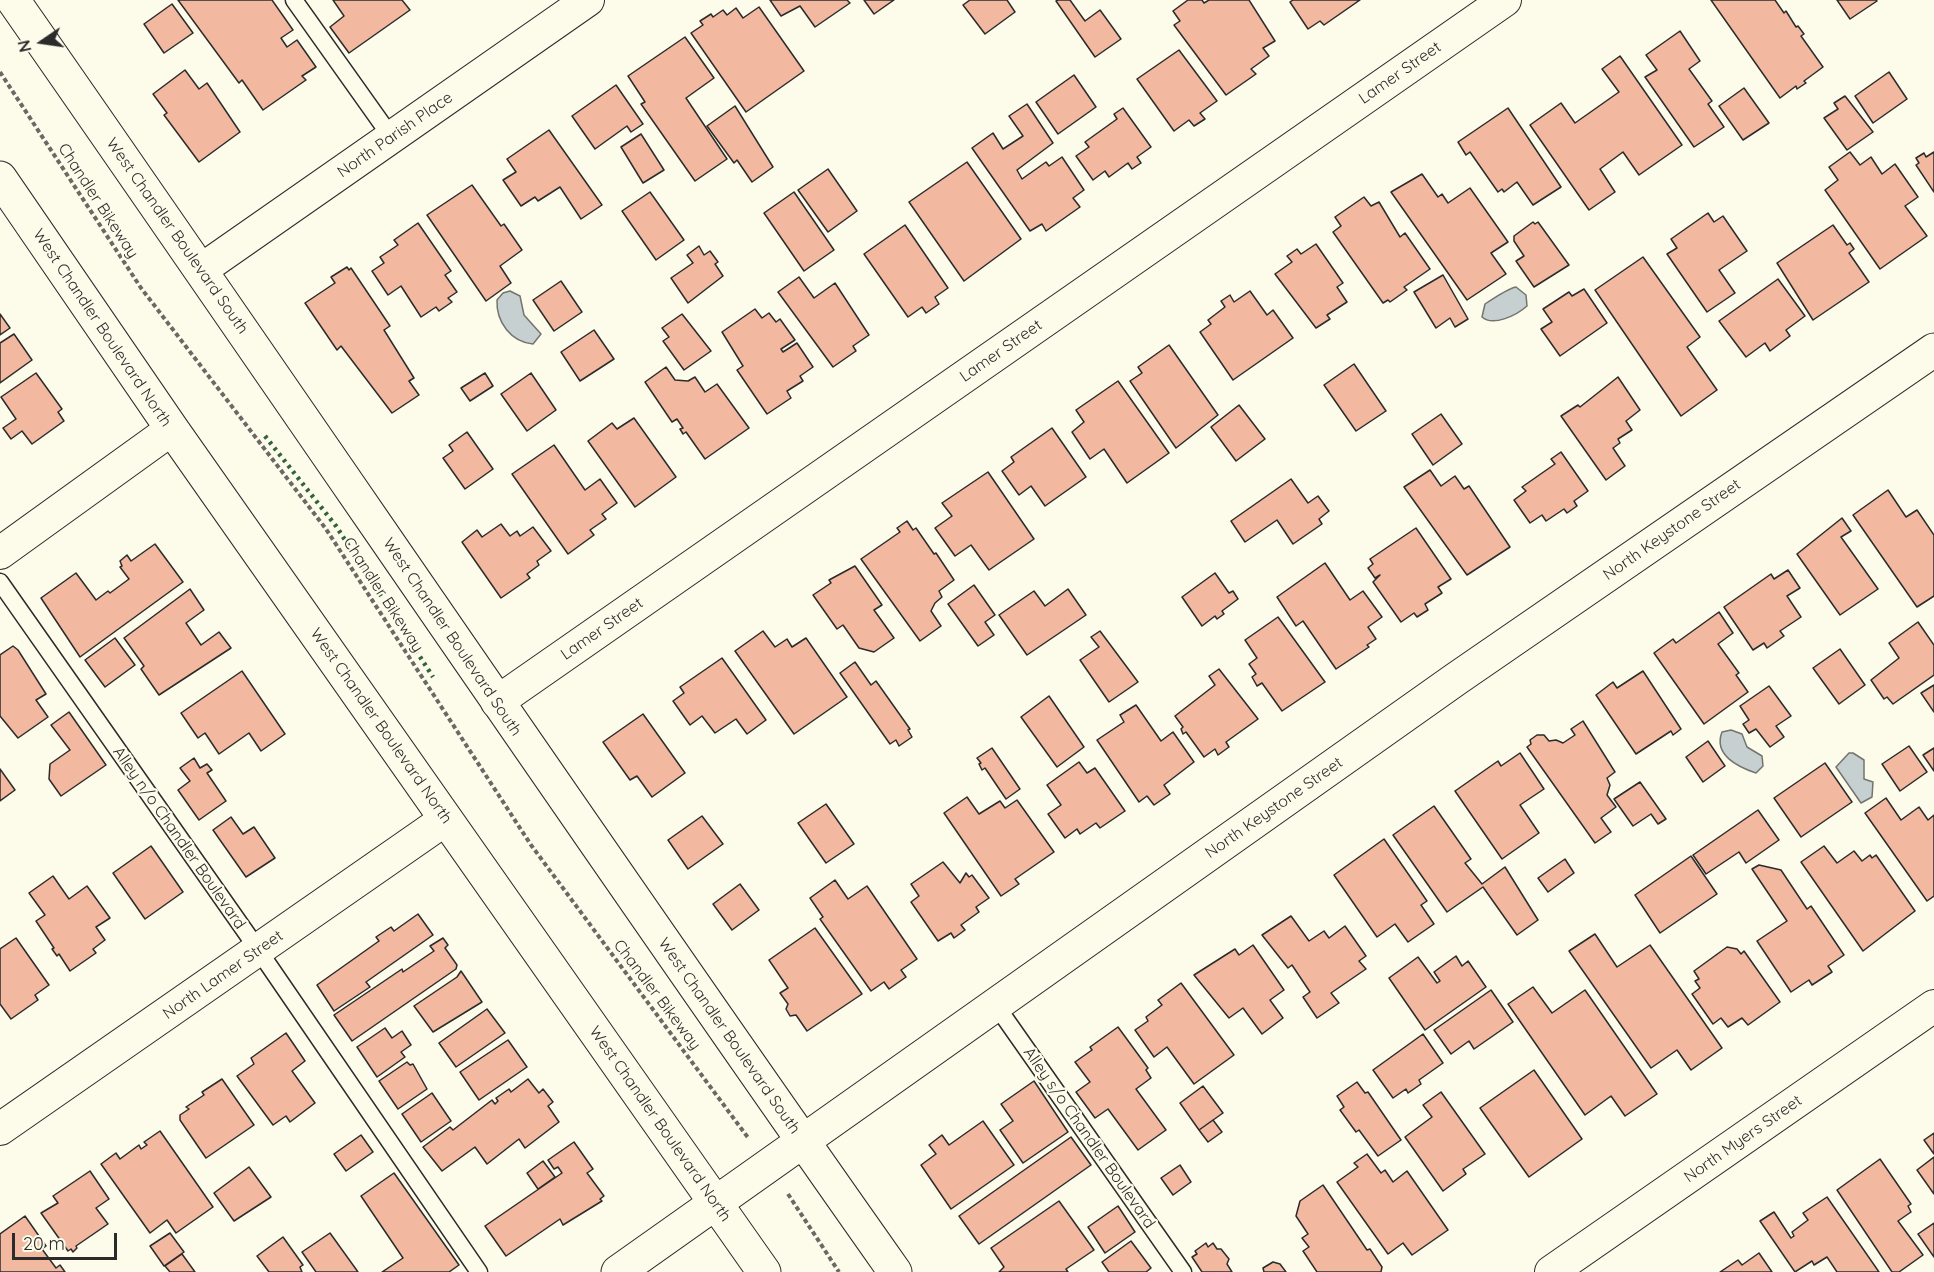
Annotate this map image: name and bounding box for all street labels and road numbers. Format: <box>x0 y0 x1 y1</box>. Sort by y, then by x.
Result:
street label: Lamer Street <box>1355 38 1445 108</box>
street label: North Parish Place <box>334 88 456 182</box>
street label: West Chandler Boulevard South <box>102 134 252 338</box>
street label: Chandler Bikeway <box>54 140 142 262</box>
street label: West Chandler Boulevard North <box>28 225 176 431</box>
street label: Lamer Street <box>956 316 1046 386</box>
street label: North Keystone Street <box>1599 475 1745 585</box>
street label: Chandler Bikeway <box>339 534 427 656</box>
street label: West Chandler Boulevard South <box>378 534 526 740</box>
street label: Lamer Street <box>557 594 647 664</box>
street label: West Chandler Boulevard North <box>306 624 456 828</box>
street label: Alley n/o Chandler Boulevard <box>109 743 249 933</box>
street label: North Keystone Street <box>1201 753 1347 863</box>
street label: North Lamer Street <box>159 926 287 1024</box>
street label: West Chandler Boulevard South <box>654 934 804 1138</box>
street label: Chandler Bikeway <box>609 936 705 1054</box>
street label: West Chandler Boulevard North <box>585 1022 735 1226</box>
street label: Alley s/o Chandler Boulevard <box>1019 1044 1159 1232</box>
street label: North Myers Street <box>1680 1091 1806 1187</box>

